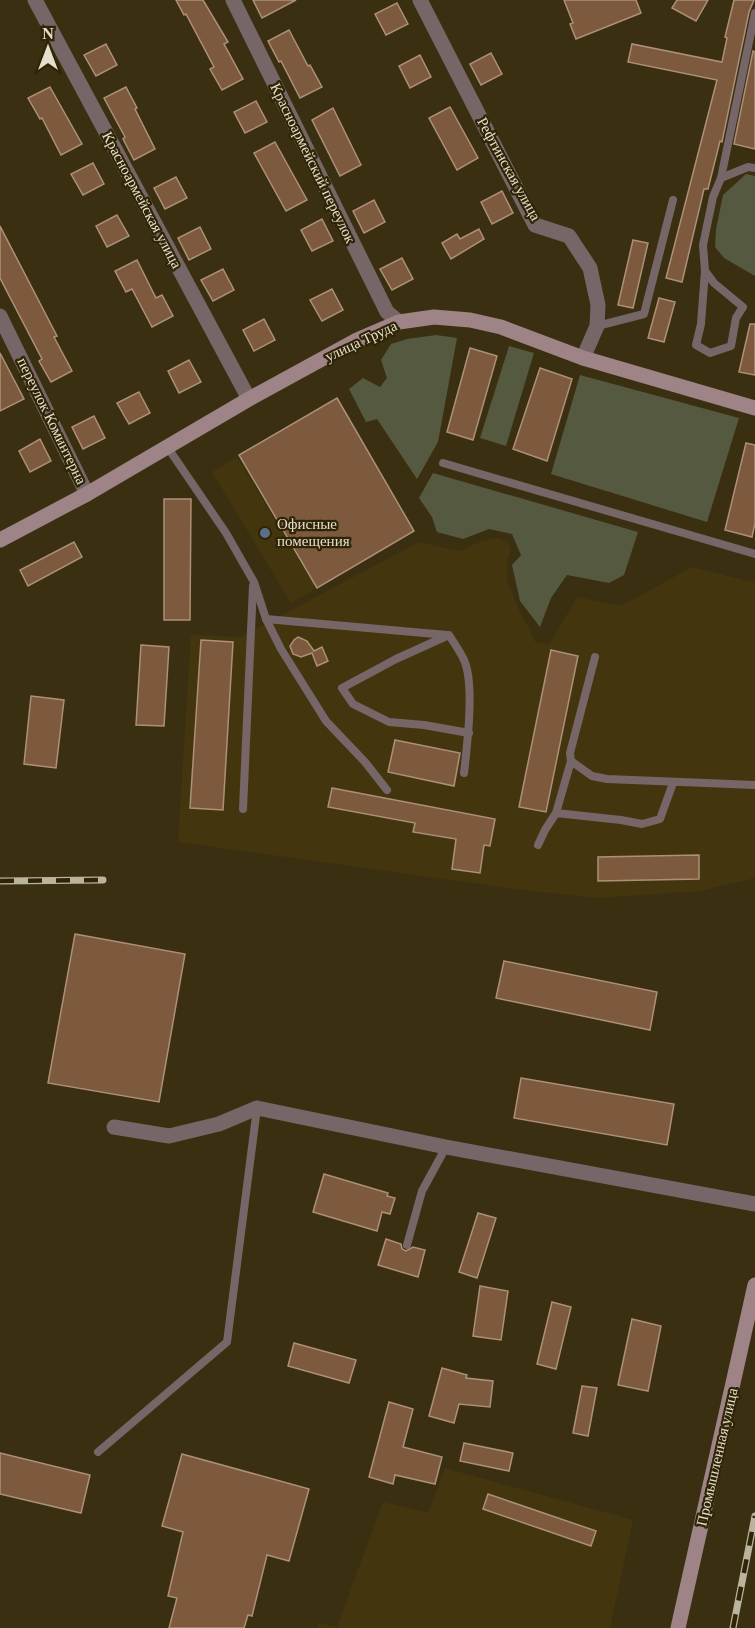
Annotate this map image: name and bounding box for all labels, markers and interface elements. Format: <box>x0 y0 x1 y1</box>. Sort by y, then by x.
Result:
north arrow <box>18 18 78 78</box>
text: N <box>42 25 54 42</box>
street label: Красноармейский переулок <box>267 80 359 246</box>
street label: Рефтинская улица <box>474 115 544 224</box>
street label: Красноармейская улица <box>99 129 185 271</box>
street label: улица Труда <box>322 317 400 365</box>
street label: переулок Коминтерна <box>14 355 90 487</box>
place label: Офисные помещения <box>277 516 350 549</box>
marker: Офисные помещения <box>258 526 272 540</box>
street label: Промышленная улица <box>693 1386 741 1528</box>

